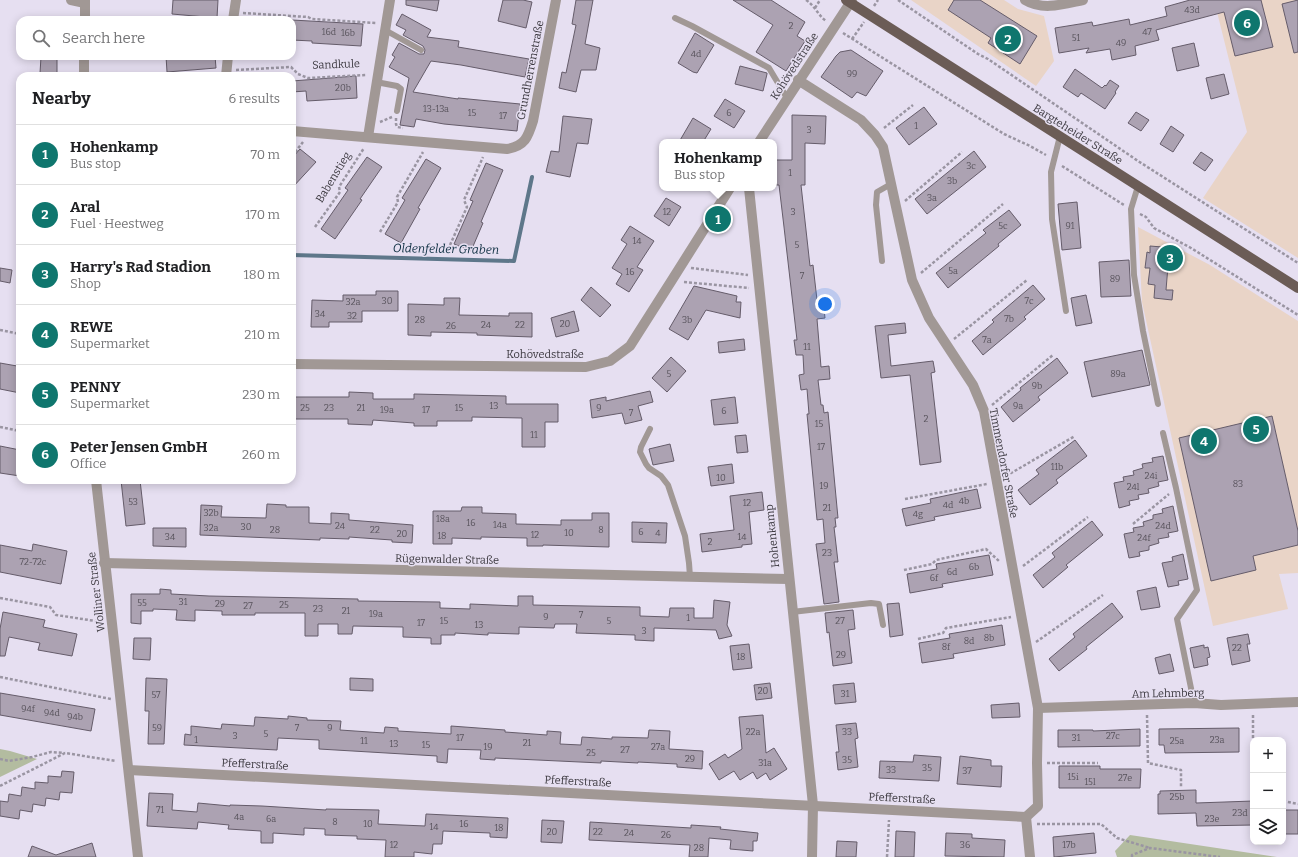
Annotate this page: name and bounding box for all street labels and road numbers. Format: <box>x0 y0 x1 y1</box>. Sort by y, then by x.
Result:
street label: Grundherrenstraße <box>514 19 547 121</box>
street label: Kohövedstraße <box>768 30 821 102</box>
street label: Sandkule <box>312 57 360 72</box>
street label: Bargteheider Straße <box>1031 102 1125 167</box>
street label: Babenstieg <box>313 150 354 205</box>
street label: Kohövedstraße <box>506 348 584 361</box>
street label: Timmendorfer Straße <box>986 407 1021 519</box>
street label: Hohenkamp <box>763 503 782 568</box>
street label: Wolliner Straße <box>85 551 108 633</box>
street label: Rügenwalder Straße <box>395 552 499 567</box>
street label: Am Lehmberg <box>1132 686 1204 701</box>
street label: Pfefferstraße <box>221 756 289 773</box>
street label: Pfefferstraße <box>544 773 612 790</box>
street label: Pfefferstraße <box>868 790 936 807</box>

